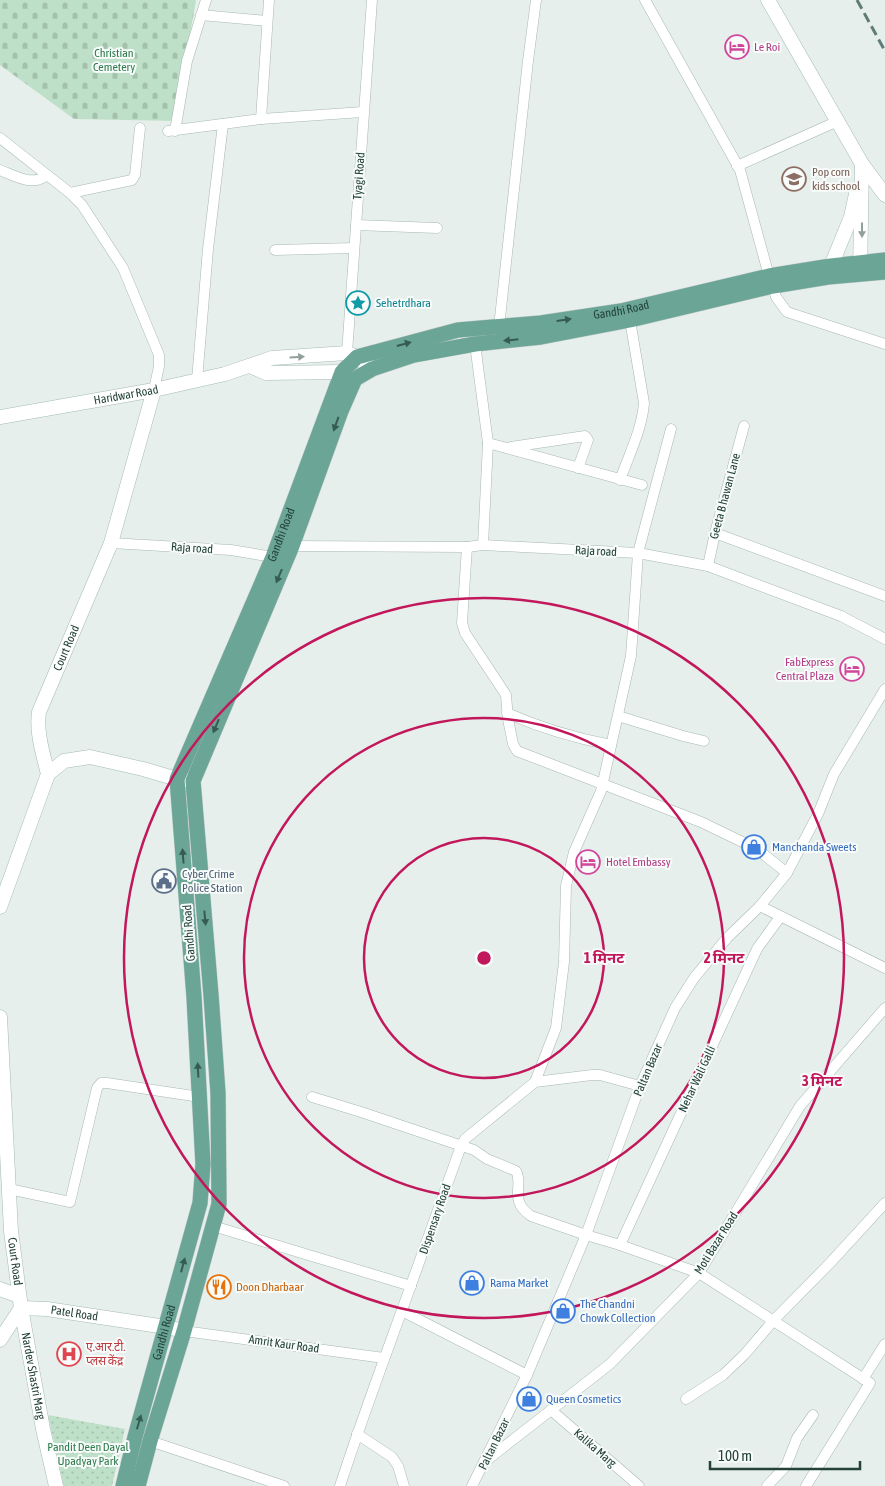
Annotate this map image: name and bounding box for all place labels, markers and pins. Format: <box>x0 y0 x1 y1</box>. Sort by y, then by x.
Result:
hotel icon: Le Roi <box>724 34 750 60</box>
place label: Le Roi <box>754 40 780 54</box>
place label: Pop corn kids school <box>812 165 861 193</box>
school or university icon: Pop corn kids school <box>781 166 807 192</box>
place icon: Sehetrdhara <box>345 290 371 316</box>
place label: Sehetrdhara <box>376 296 431 310</box>
place label: FabExpress Central Plaza <box>776 655 834 683</box>
hotel icon: FabExpress Central Plaza <box>839 656 865 682</box>
shop icon: Manchanda Sweets <box>741 834 767 860</box>
place label: Manchanda Sweets <box>772 840 857 854</box>
hotel icon: Hotel Embassy <box>575 849 601 875</box>
place label: Hotel Embassy <box>606 855 671 869</box>
place label: Cyber Crime Police Station <box>182 867 243 895</box>
public building icon: Cyber Crime Police Station <box>151 868 177 894</box>
centre of rings <box>475 949 493 967</box>
shop icon: Rama Market <box>459 1270 485 1296</box>
restaurant icon: Doon Dharbaar <box>206 1274 232 1300</box>
place label: Rama Market <box>490 1276 549 1290</box>
place label: Doon Dharbaar <box>236 1280 304 1294</box>
place label: The Chandni Chowk Collection <box>580 1297 656 1325</box>
shop icon: The Chandni Chowk Collection <box>550 1298 576 1324</box>
place label: ए.आर.टी. प्लस केंद्र <box>86 1339 125 1368</box>
hospital icon: ए.आर.टी. प्लस केंद्र <box>56 1341 82 1367</box>
shop icon: Queen Cosmetics <box>516 1386 542 1412</box>
place label: Queen Cosmetics <box>546 1392 621 1406</box>

